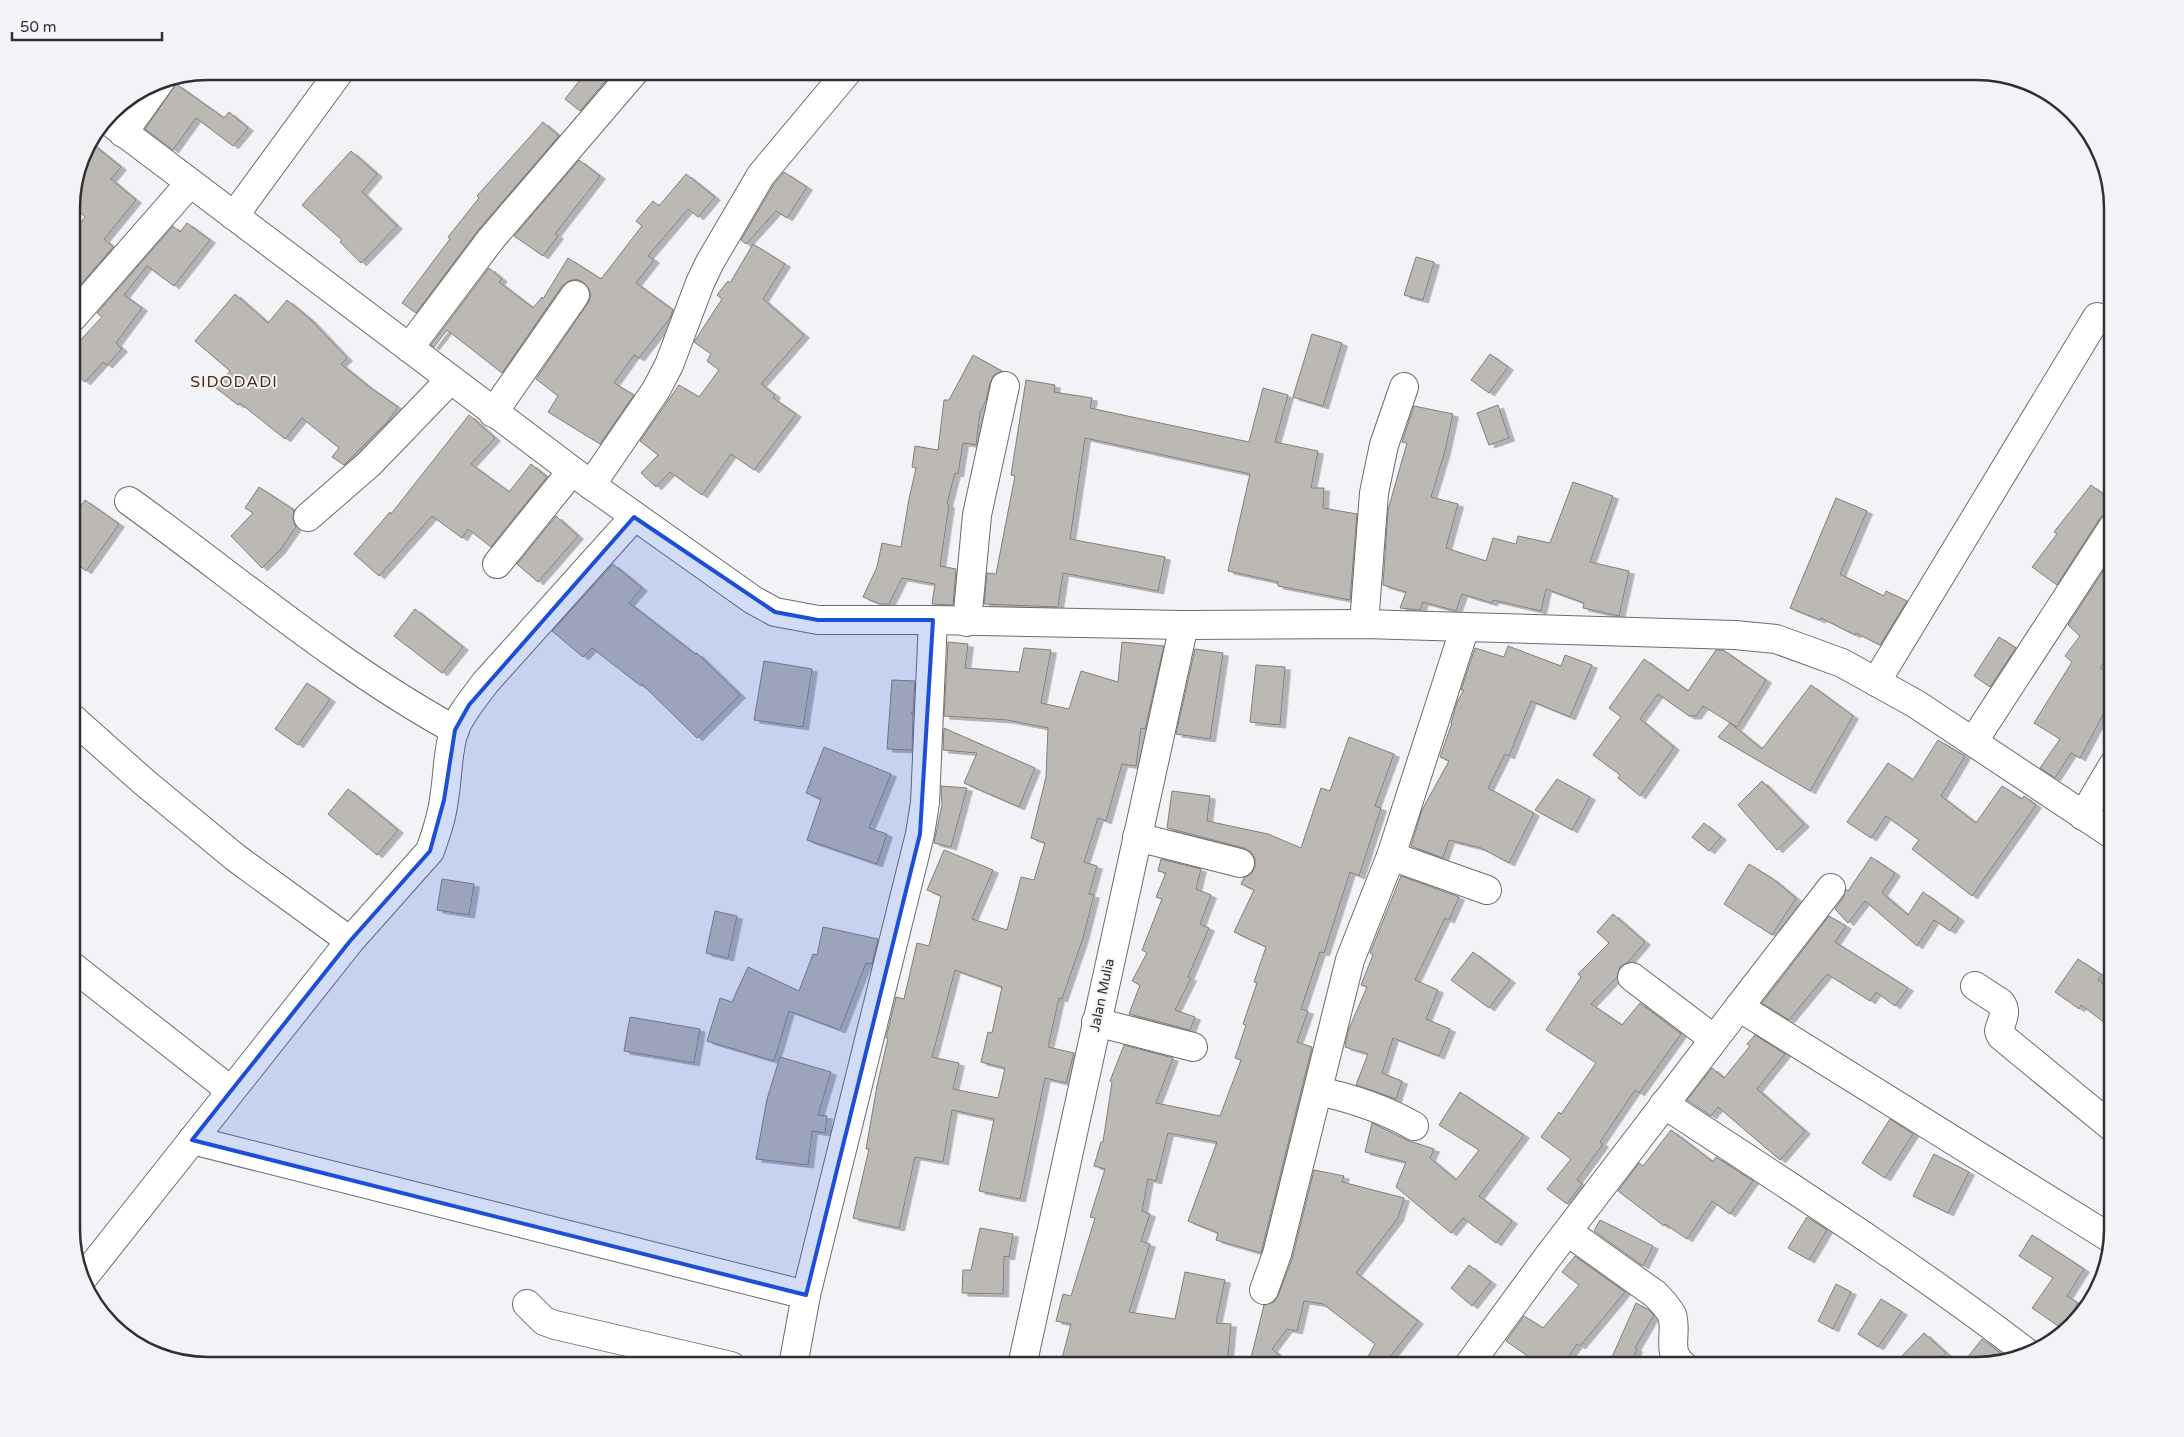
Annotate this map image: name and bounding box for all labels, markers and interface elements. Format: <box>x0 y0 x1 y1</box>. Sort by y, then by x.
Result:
scale bar <box>12 10 162 42</box>
text: 50 m <box>20 18 57 36</box>
district label: SIDODADI <box>190 372 278 392</box>
street label: Jalan Mulia <box>1086 957 1118 1033</box>

